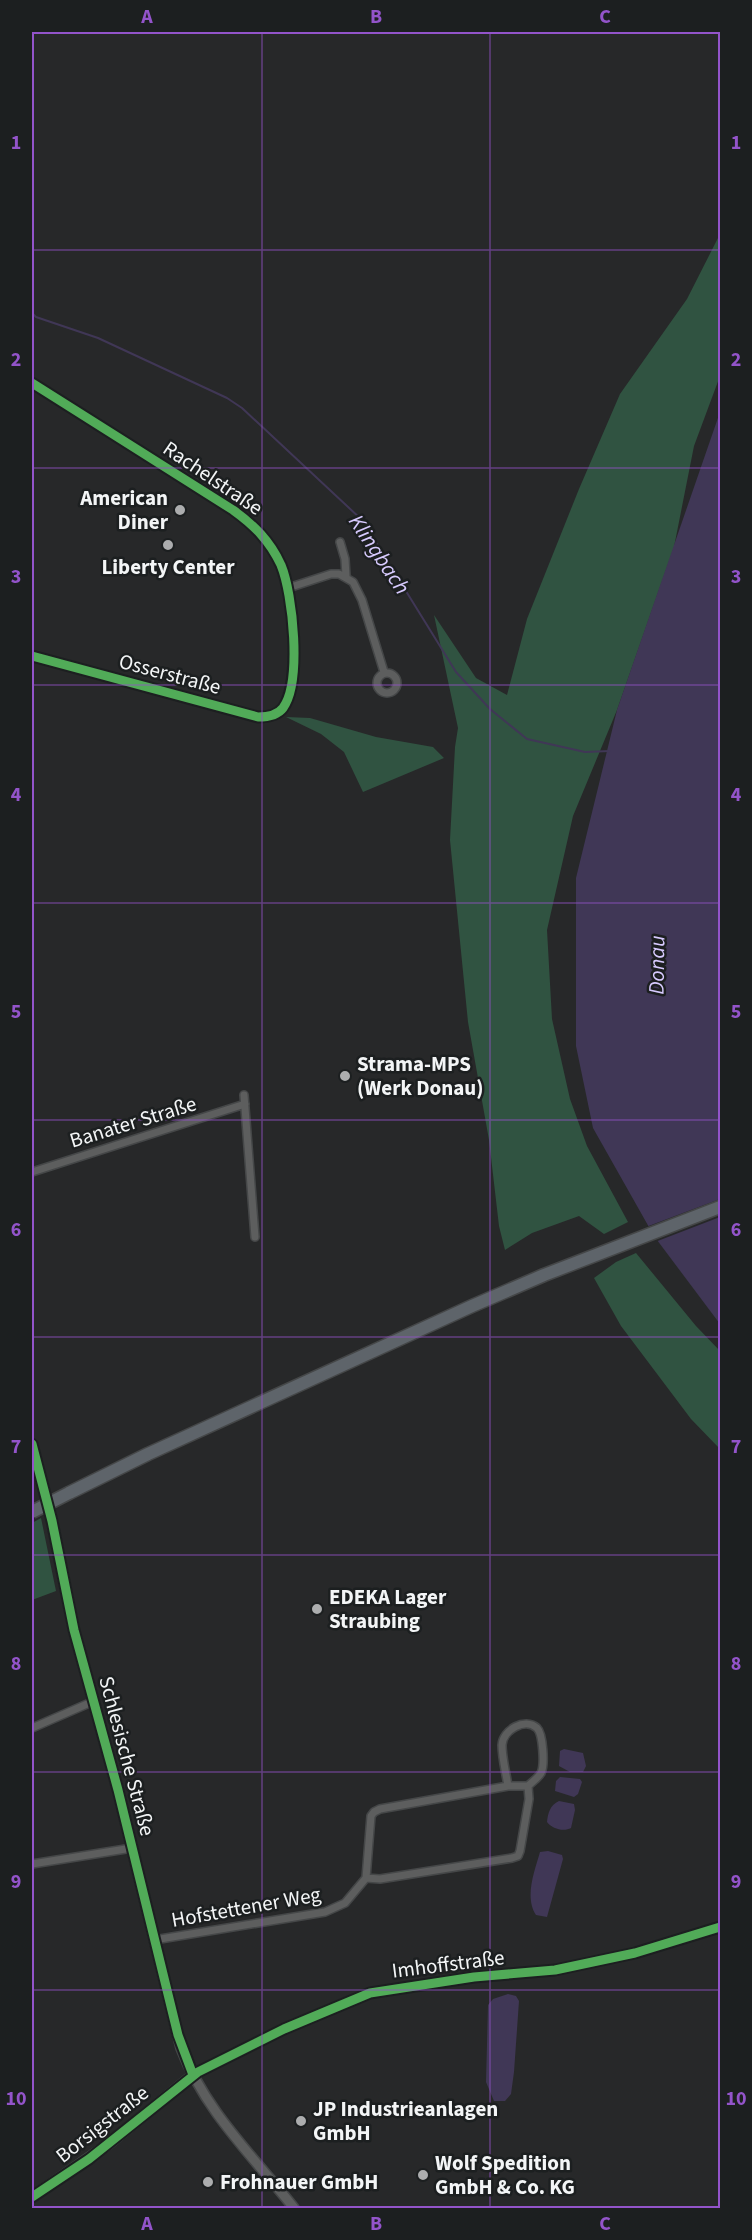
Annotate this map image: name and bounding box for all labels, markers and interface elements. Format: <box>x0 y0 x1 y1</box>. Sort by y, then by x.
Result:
text: A <box>140 3 153 31</box>
text: B <box>370 3 382 31</box>
text: C <box>599 3 611 31</box>
text: 1 <box>11 129 21 157</box>
text: 1 <box>731 129 741 157</box>
text: 2 <box>11 346 21 374</box>
text: 2 <box>731 346 741 374</box>
street label: Rachelstraße <box>157 434 269 522</box>
place label: American Diner <box>79 483 169 537</box>
marker: American Diner <box>173 503 187 517</box>
water label: Klingbach <box>341 508 418 601</box>
marker: Liberty Center <box>161 538 175 552</box>
place label: Liberty Center <box>101 552 235 582</box>
text: 3 <box>11 563 21 591</box>
text: 3 <box>731 563 741 591</box>
street label: Osserstraße <box>116 646 224 702</box>
text: 4 <box>11 781 22 809</box>
text: 4 <box>731 781 742 809</box>
water label: Donau <box>640 935 674 995</box>
text: 5 <box>11 998 21 1026</box>
text: 5 <box>731 998 741 1026</box>
place label: Strama-MPS (Werk Donau) <box>357 1049 483 1103</box>
marker: Strama-MPS (Werk Donau) <box>338 1069 352 1083</box>
street label: Banater Straße <box>66 1088 200 1156</box>
text: 6 <box>11 1216 21 1244</box>
text: 6 <box>731 1216 741 1244</box>
text: 7 <box>11 1433 21 1461</box>
text: 7 <box>731 1433 741 1461</box>
place label: EDEKA Lager Straubing <box>329 1582 447 1636</box>
marker: EDEKA Lager Straubing <box>310 1602 324 1616</box>
text: 8 <box>11 1650 21 1678</box>
text: 8 <box>731 1650 741 1678</box>
street label: Schlesische Straße <box>91 1673 163 1839</box>
text: 9 <box>11 1868 21 1896</box>
text: 9 <box>731 1868 741 1896</box>
street label: Hofstettener Weg <box>169 1879 323 1935</box>
street label: Imhoffstraße <box>390 1942 506 1986</box>
street label: Borsigstraße <box>49 2078 155 2170</box>
text: 10 <box>5 2085 27 2113</box>
text: 10 <box>725 2085 747 2113</box>
place label: JP Industrieanlagen GmbH <box>313 2094 498 2148</box>
marker: JP Industrieanlagen GmbH <box>294 2114 308 2128</box>
place label: Wolf Spedition GmbH & Co. KG <box>435 2148 575 2202</box>
place label: Frohnauer GmbH <box>220 2167 378 2197</box>
marker: Wolf Spedition GmbH & Co. KG <box>416 2168 430 2182</box>
marker: Frohnauer GmbH <box>201 2175 215 2189</box>
text: A <box>140 2210 153 2238</box>
text: B <box>370 2210 382 2238</box>
text: C <box>599 2210 611 2238</box>

